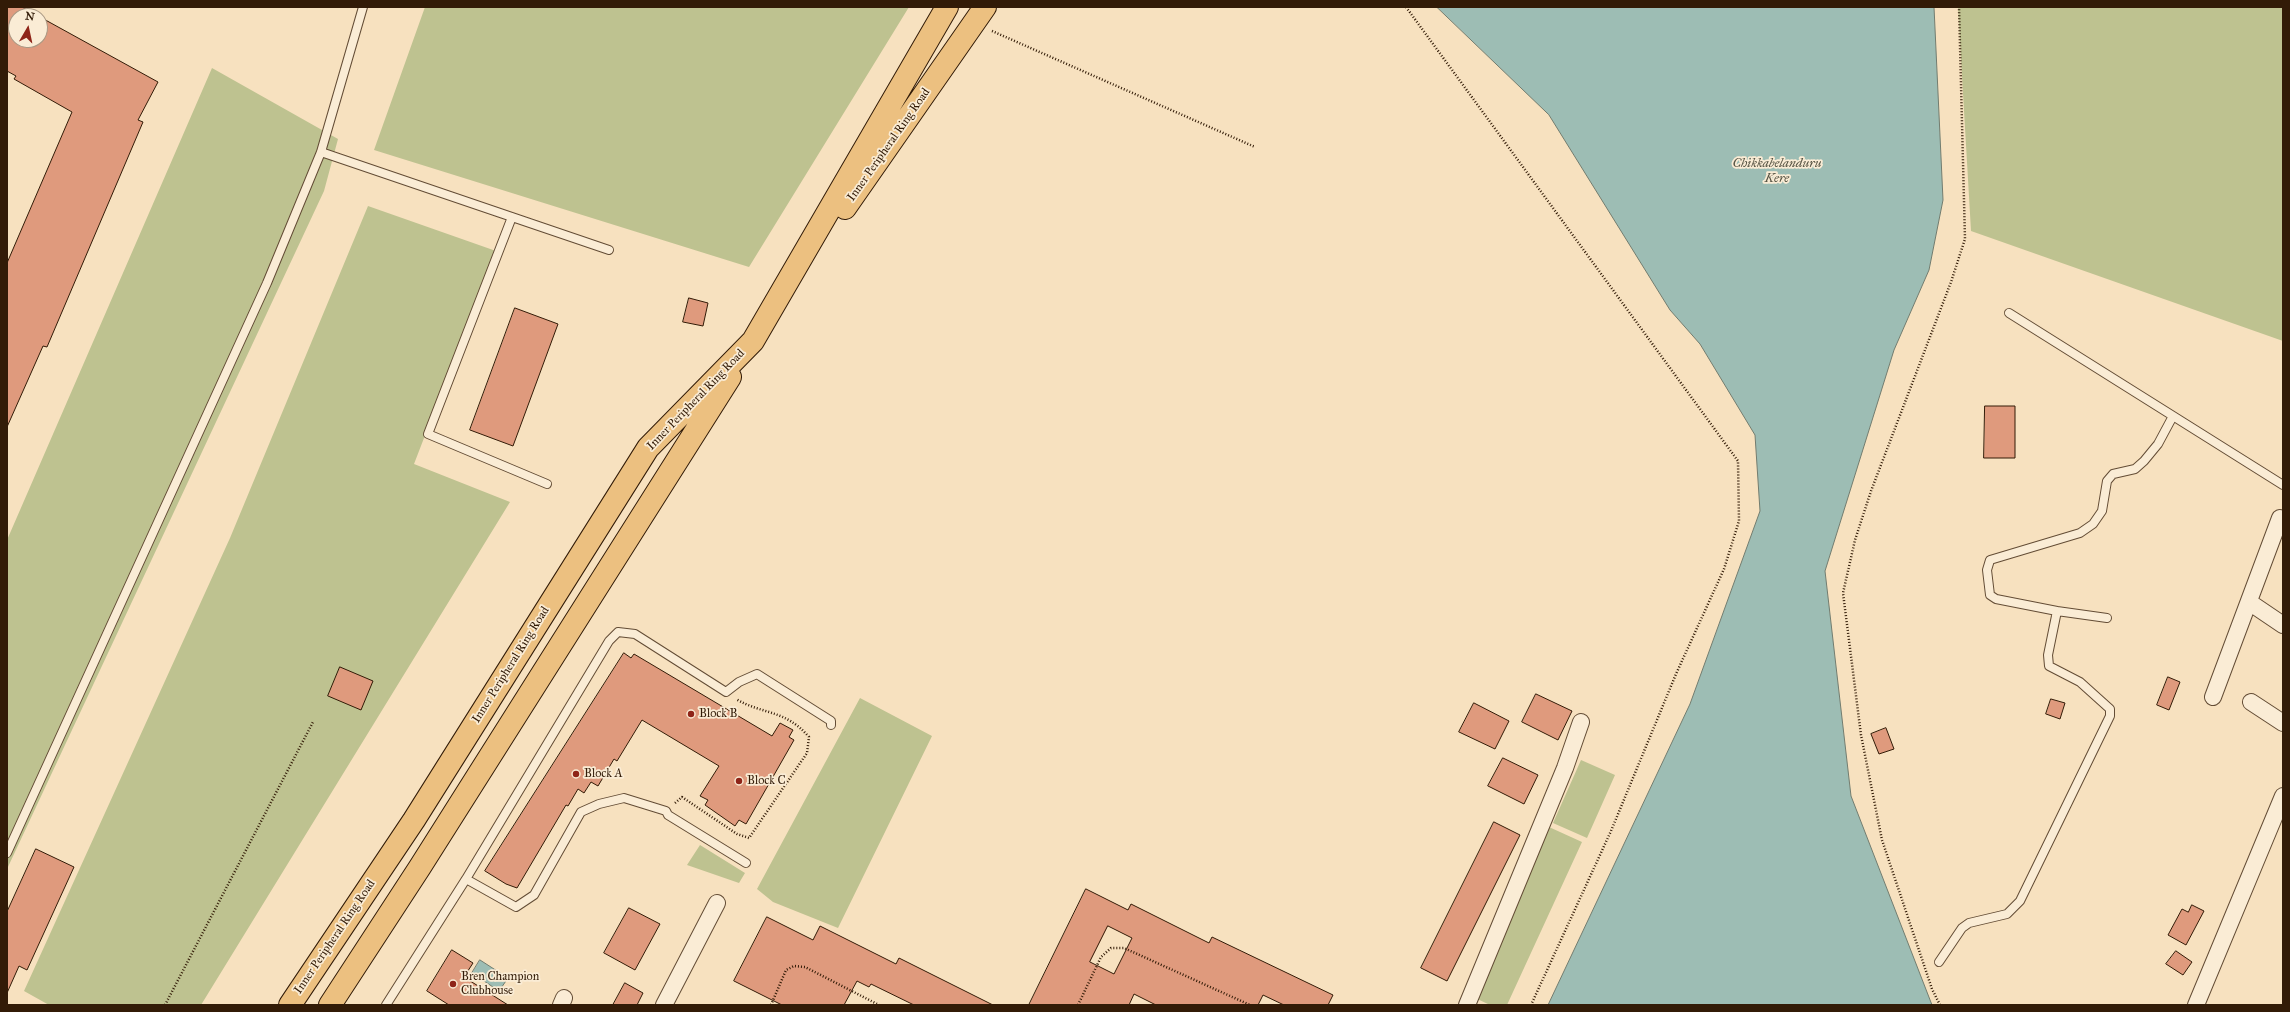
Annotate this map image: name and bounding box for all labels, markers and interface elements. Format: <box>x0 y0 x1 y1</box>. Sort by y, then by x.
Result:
north arrow <box>8 8 48 48</box>
text: N <box>24 9 35 24</box>
street label: Inner Peripheral Ring Road <box>845 86 933 204</box>
water label: Chikkabelanduru Kere <box>1732 156 1822 187</box>
street label: Inner Peripheral Ring Road <box>644 347 748 453</box>
street label: Inner Peripheral Ring Road <box>469 604 553 726</box>
place label: Block B <box>699 707 737 721</box>
marker: Block B <box>686 709 696 719</box>
place label: Block A <box>584 767 623 781</box>
marker: Block A <box>571 769 581 779</box>
place label: Block C <box>747 774 786 788</box>
marker: Block C <box>734 776 744 786</box>
street label: Inner Peripheral Ring Road <box>291 877 379 997</box>
place label: Bren Champion Clubhouse <box>461 970 539 998</box>
marker: Bren Champion Clubhouse <box>448 979 458 989</box>

